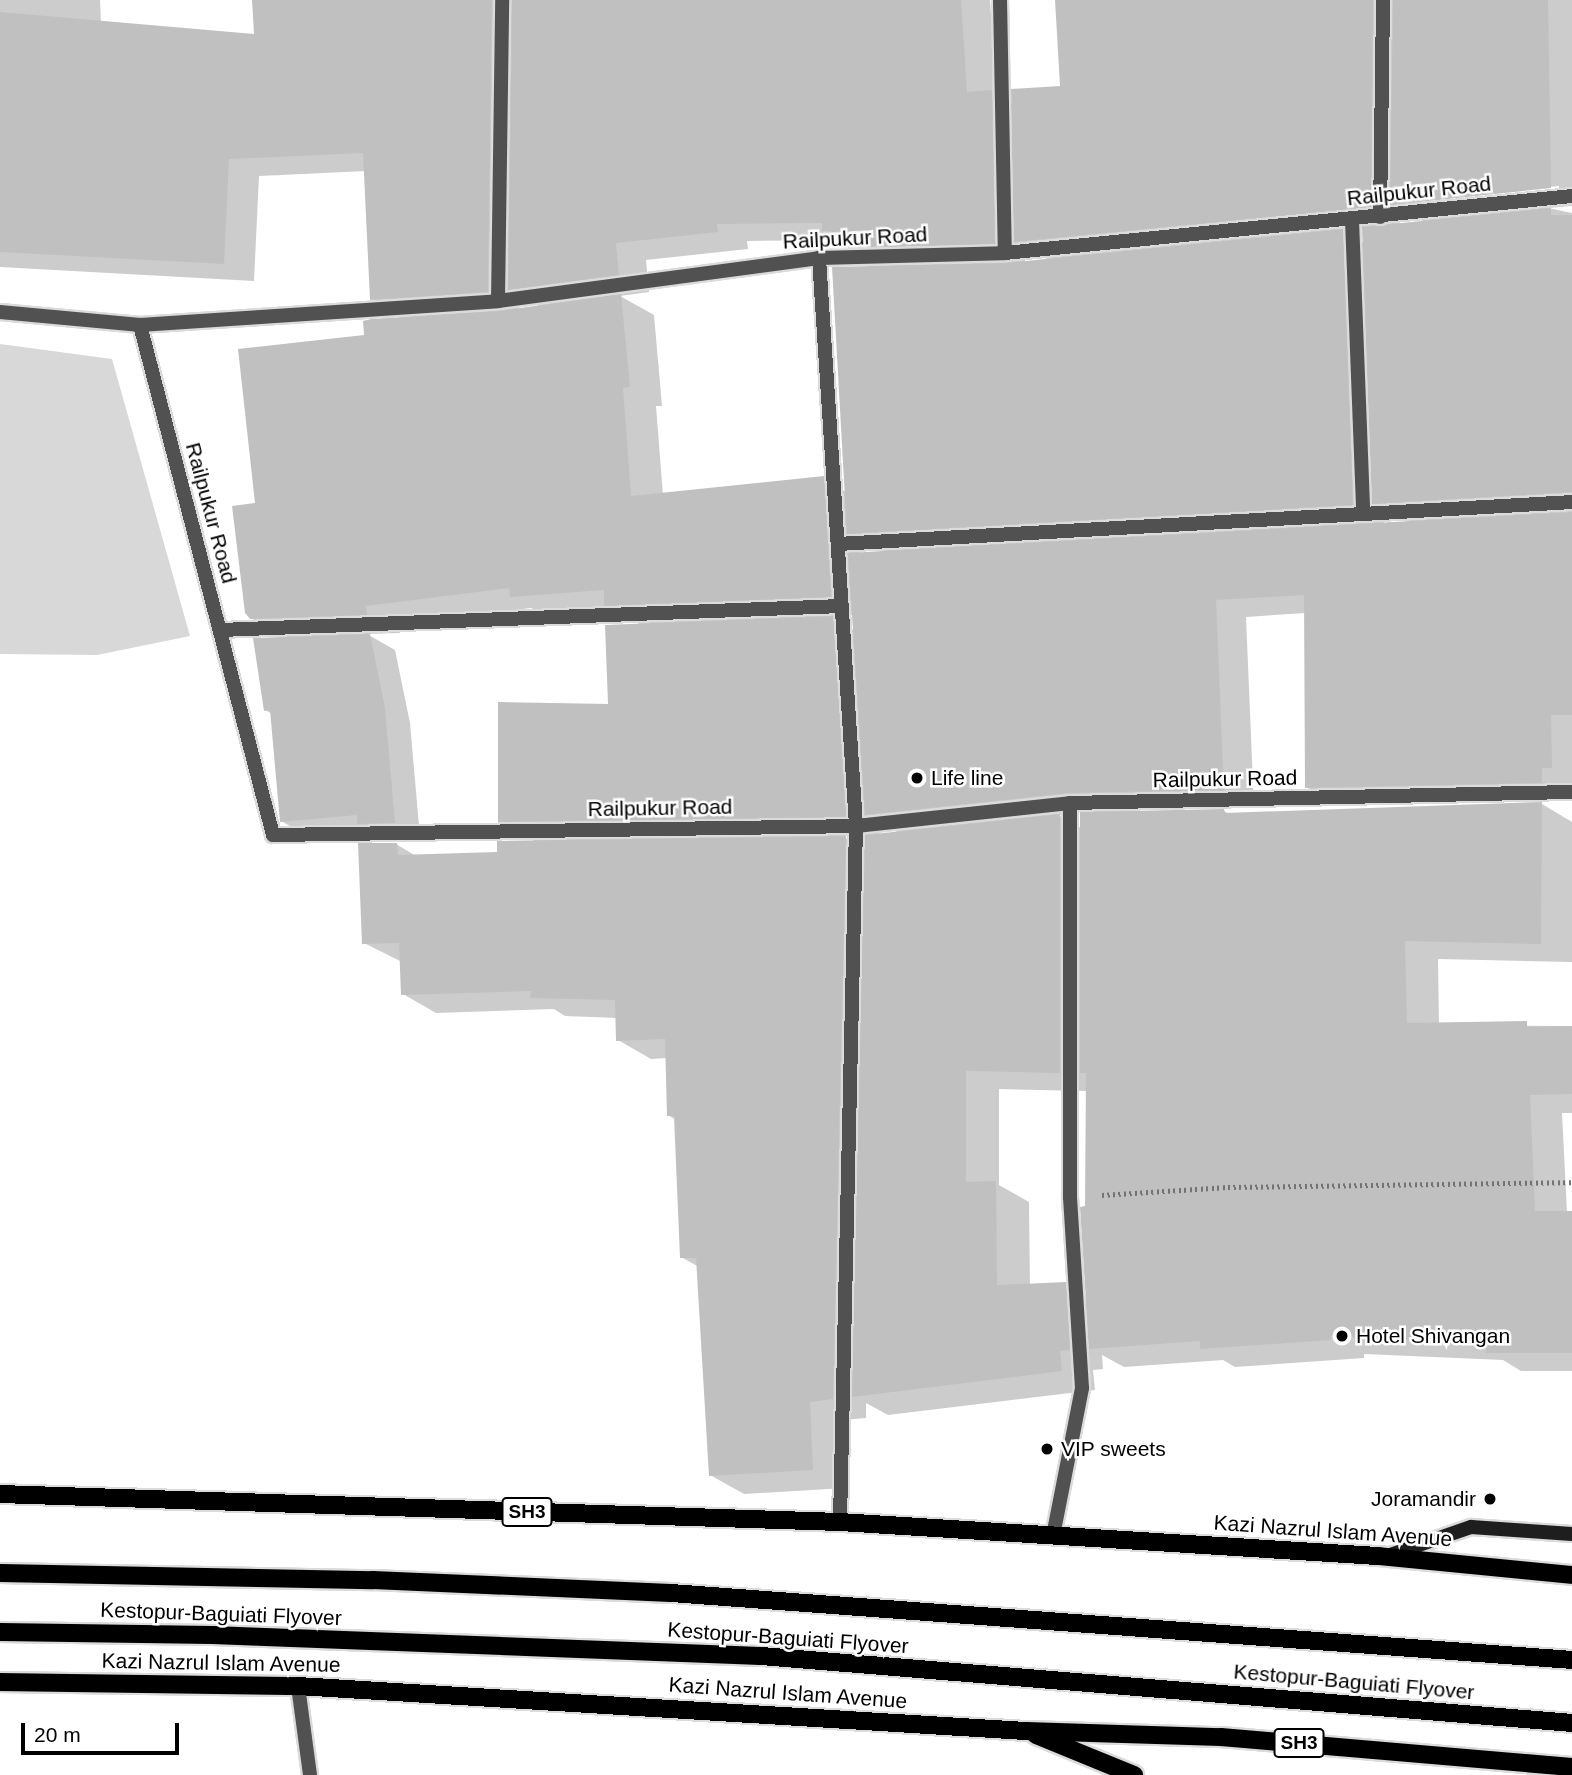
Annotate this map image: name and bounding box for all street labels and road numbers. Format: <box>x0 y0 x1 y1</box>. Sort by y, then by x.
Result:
street label: Railpukur Road <box>1346 171 1492 211</box>
street label: Railpukur Road <box>782 222 928 254</box>
street label: Railpukur Road <box>180 440 242 586</box>
street label: Railpukur Road <box>1152 765 1298 793</box>
street label: Railpukur Road <box>587 794 733 822</box>
road number: SH3 <box>501 1496 553 1528</box>
street label: Kazi Nazrul Islam Avenue <box>1212 1510 1454 1552</box>
street label: Kestopur-Baguiati Flyover <box>100 1597 342 1631</box>
street label: Kestopur-Baguiati Flyover <box>667 1617 909 1659</box>
street label: Kazi Nazrul Islam Avenue <box>101 1648 341 1678</box>
street label: Kestopur-Baguiati Flyover <box>1233 1659 1475 1705</box>
street label: Kazi Nazrul Islam Avenue <box>667 1672 909 1714</box>
road number: SH3 <box>1273 1728 1325 1758</box>

